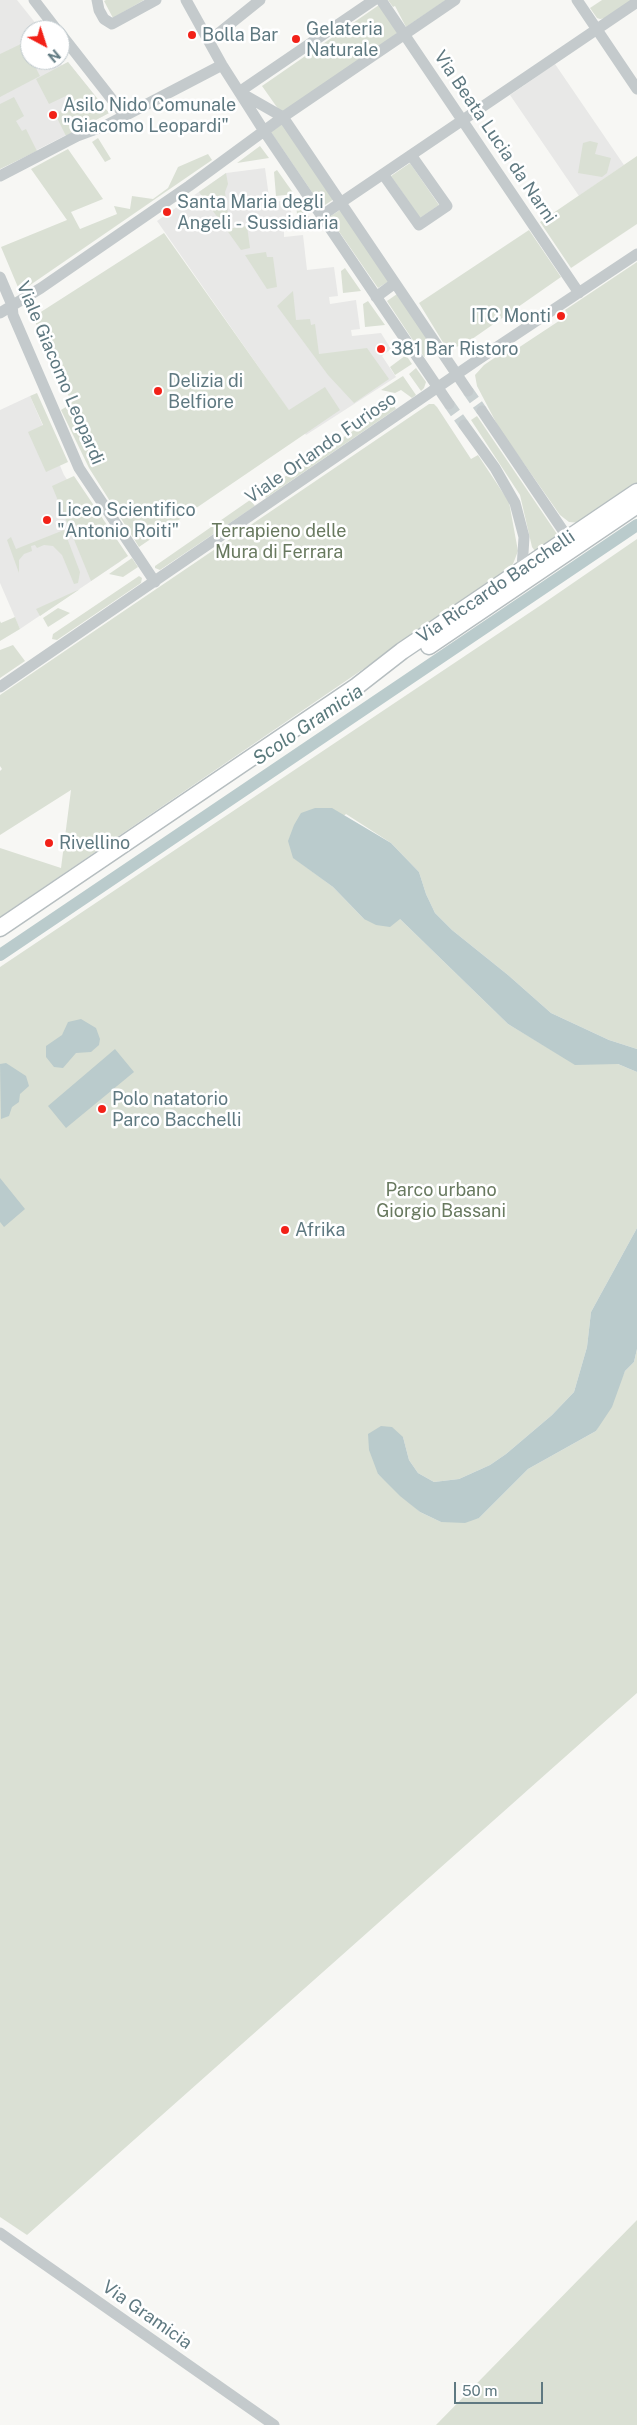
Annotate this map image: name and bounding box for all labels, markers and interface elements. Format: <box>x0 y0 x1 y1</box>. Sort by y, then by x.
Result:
place label: Gelateria Naturale <box>306 18 383 60</box>
north arrow <box>20 20 70 70</box>
place label: Bolla Bar <box>202 24 278 46</box>
marker: Bolla Bar <box>186 29 198 41</box>
marker: Gelateria Naturale <box>290 33 302 45</box>
text: N <box>45 46 63 65</box>
street label: Via Beata Lucia da Narni <box>429 47 561 227</box>
place label: Asilo Nido Comunale "Giacomo Leopardi" <box>63 94 236 136</box>
marker: Asilo Nido Comunale "Giacomo Leopardi" <box>47 109 59 121</box>
place label: Santa Maria degli Angeli - Sussidiaria <box>177 191 338 233</box>
marker: Santa Maria degli Angeli - Sussidiaria <box>161 206 173 218</box>
street label: Viale Giacomo Leopardi <box>12 278 108 468</box>
place label: ITC Monti <box>471 305 551 327</box>
marker: ITC Monti <box>555 310 567 322</box>
place label: 381 Bar Ristoro <box>391 338 518 360</box>
marker: 381 Bar Ristoro <box>375 343 387 355</box>
place label: Delizia di Belfiore <box>168 370 243 412</box>
marker: Delizia di Belfiore <box>152 385 164 397</box>
street label: Viale Orlando Furioso <box>241 388 401 508</box>
place label: Liceo Scientifico "Antonio Roiti" <box>57 499 196 542</box>
marker: Liceo Scientifico "Antonio Roiti" <box>41 514 53 526</box>
park label: Terrapieno delle Mura di Ferrara <box>212 520 346 562</box>
street label: Via Riccardo Bacchelli <box>413 526 579 648</box>
water label: Scolo Gramicia <box>248 680 368 770</box>
place label: Rivellino <box>59 832 130 854</box>
marker: Rivellino <box>43 837 55 849</box>
place label: Polo natatorio Parco Bacchelli <box>112 1088 241 1130</box>
marker: Polo natatorio Parco Bacchelli <box>96 1103 108 1115</box>
park label: Parco urbano Giorgio Bassani <box>376 1179 506 1222</box>
place label: Afrika <box>295 1219 345 1241</box>
marker: Afrika <box>279 1224 291 1236</box>
street label: Via Gramicia <box>98 2276 196 2354</box>
scale bar <box>457 2372 546 2404</box>
text: 50 m <box>462 2382 497 2399</box>

